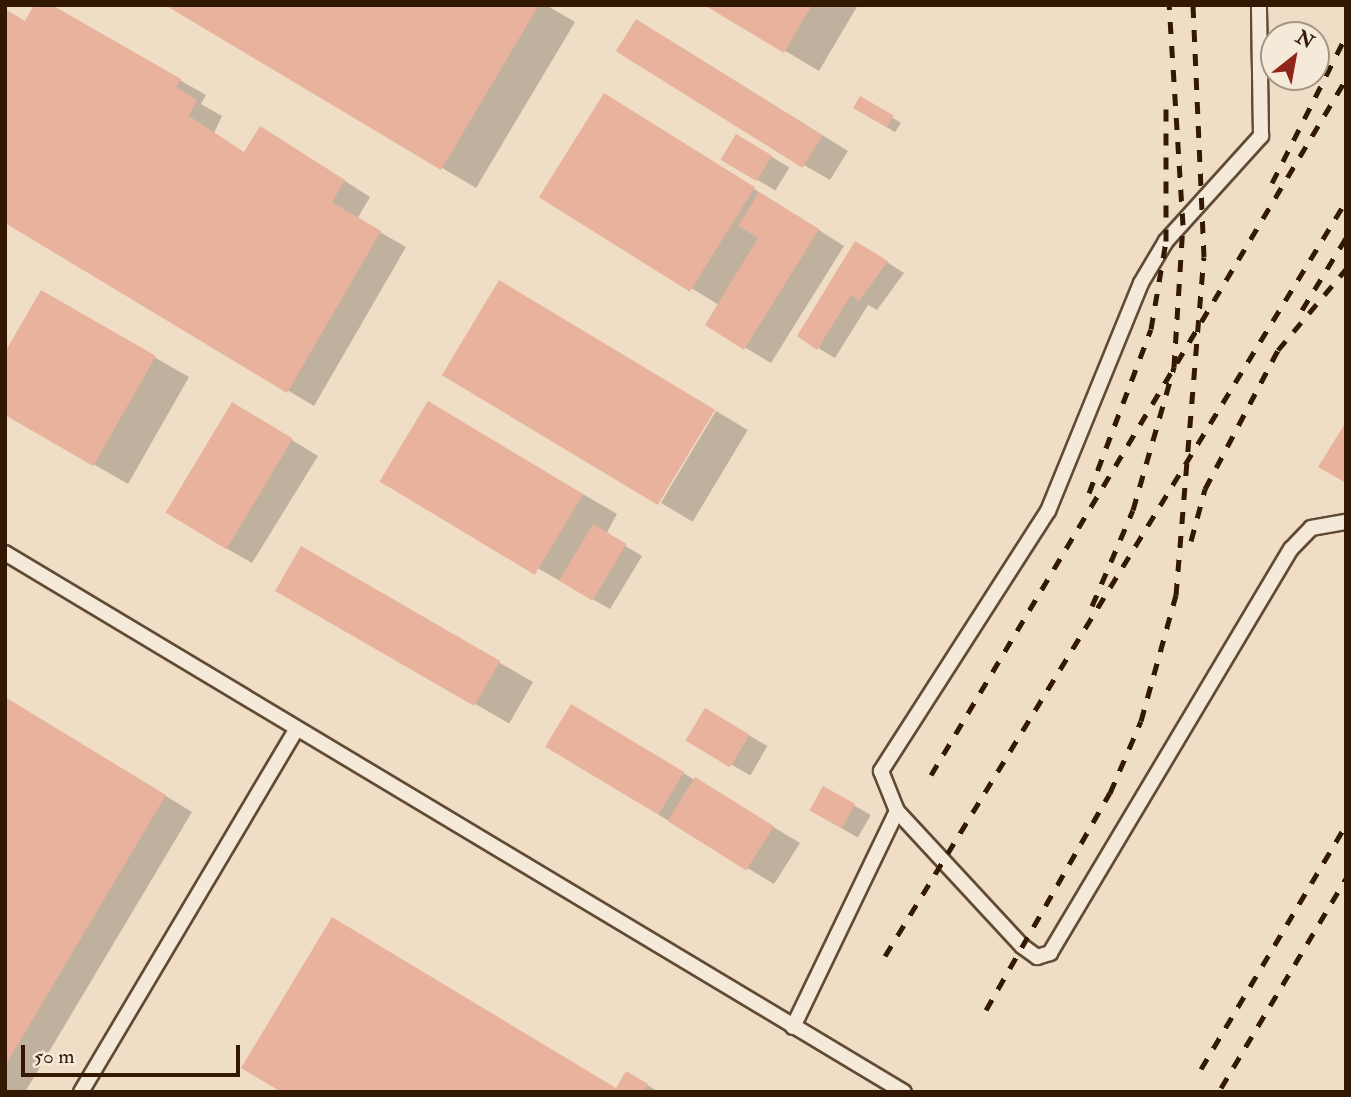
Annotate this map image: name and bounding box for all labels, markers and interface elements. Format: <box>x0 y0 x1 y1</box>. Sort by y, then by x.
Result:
north arrow <box>1260 21 1330 91</box>
text: N <box>1291 25 1318 54</box>
scale bar <box>24 1030 243 1074</box>
text: 50 m <box>34 1043 75 1070</box>

